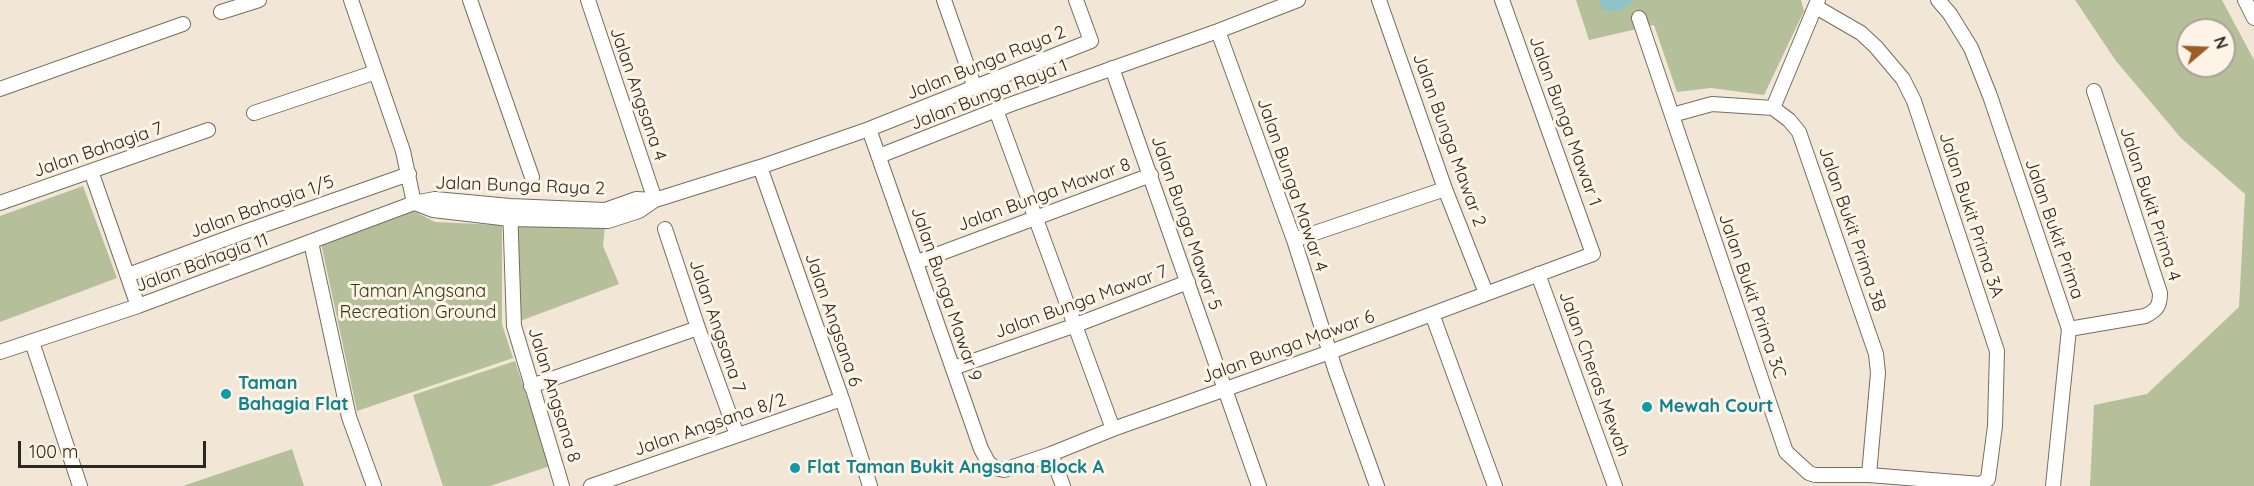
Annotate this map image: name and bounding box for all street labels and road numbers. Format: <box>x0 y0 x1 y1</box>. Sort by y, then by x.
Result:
street label: Jalan Bunga Raya 2 <box>903 21 1069 105</box>
street label: Jalan Angsana 4 <box>605 24 671 164</box>
street label: Jalan Bunga Mawar 1 <box>1524 33 1606 209</box>
street label: Jalan Bunga Mawar 2 <box>1408 50 1490 230</box>
street label: Jalan Bunga Raya 1 <box>907 55 1071 135</box>
street label: Jalan Bunga Mawar 4 <box>1252 95 1332 275</box>
street label: Jalan Bahagia 7 <box>30 118 166 182</box>
street label: Jalan Bukit Prima 4 <box>2115 124 2185 284</box>
street label: Jalan Bukit Prima 3A <box>1934 129 2008 301</box>
street label: Jalan Bunga Mawar 5 <box>1146 133 1226 313</box>
street label: Jalan Bukit Prima 3B <box>1814 144 1890 314</box>
street label: Jalan Bunga Mawar 8 <box>954 154 1134 236</box>
street label: Jalan Bukit Prima <box>2020 156 2088 302</box>
street label: Jalan Bahagia 1/5 <box>187 171 337 243</box>
street label: Jalan Bunga Raya 2 <box>435 172 605 200</box>
street label: Jalan Bunga Mawar 9 <box>906 204 986 384</box>
street label: Jalan Bukit Prima 3C <box>1714 211 1790 381</box>
street label: Jalan Bahagia 11 <box>133 229 271 297</box>
street label: Jalan Angsana 6 <box>800 250 866 390</box>
street label: Jalan Angsana 7 <box>684 256 750 396</box>
street label: Jalan Bunga Mawar 7 <box>992 261 1170 343</box>
street label: Jalan Cheras Mewah <box>1554 288 1634 460</box>
street label: Jalan Bunga Mawar 6 <box>1198 306 1378 388</box>
street label: Jalan Angsana 8 <box>523 325 585 465</box>
street label: Jalan Angsana 8/2 <box>631 389 789 461</box>

